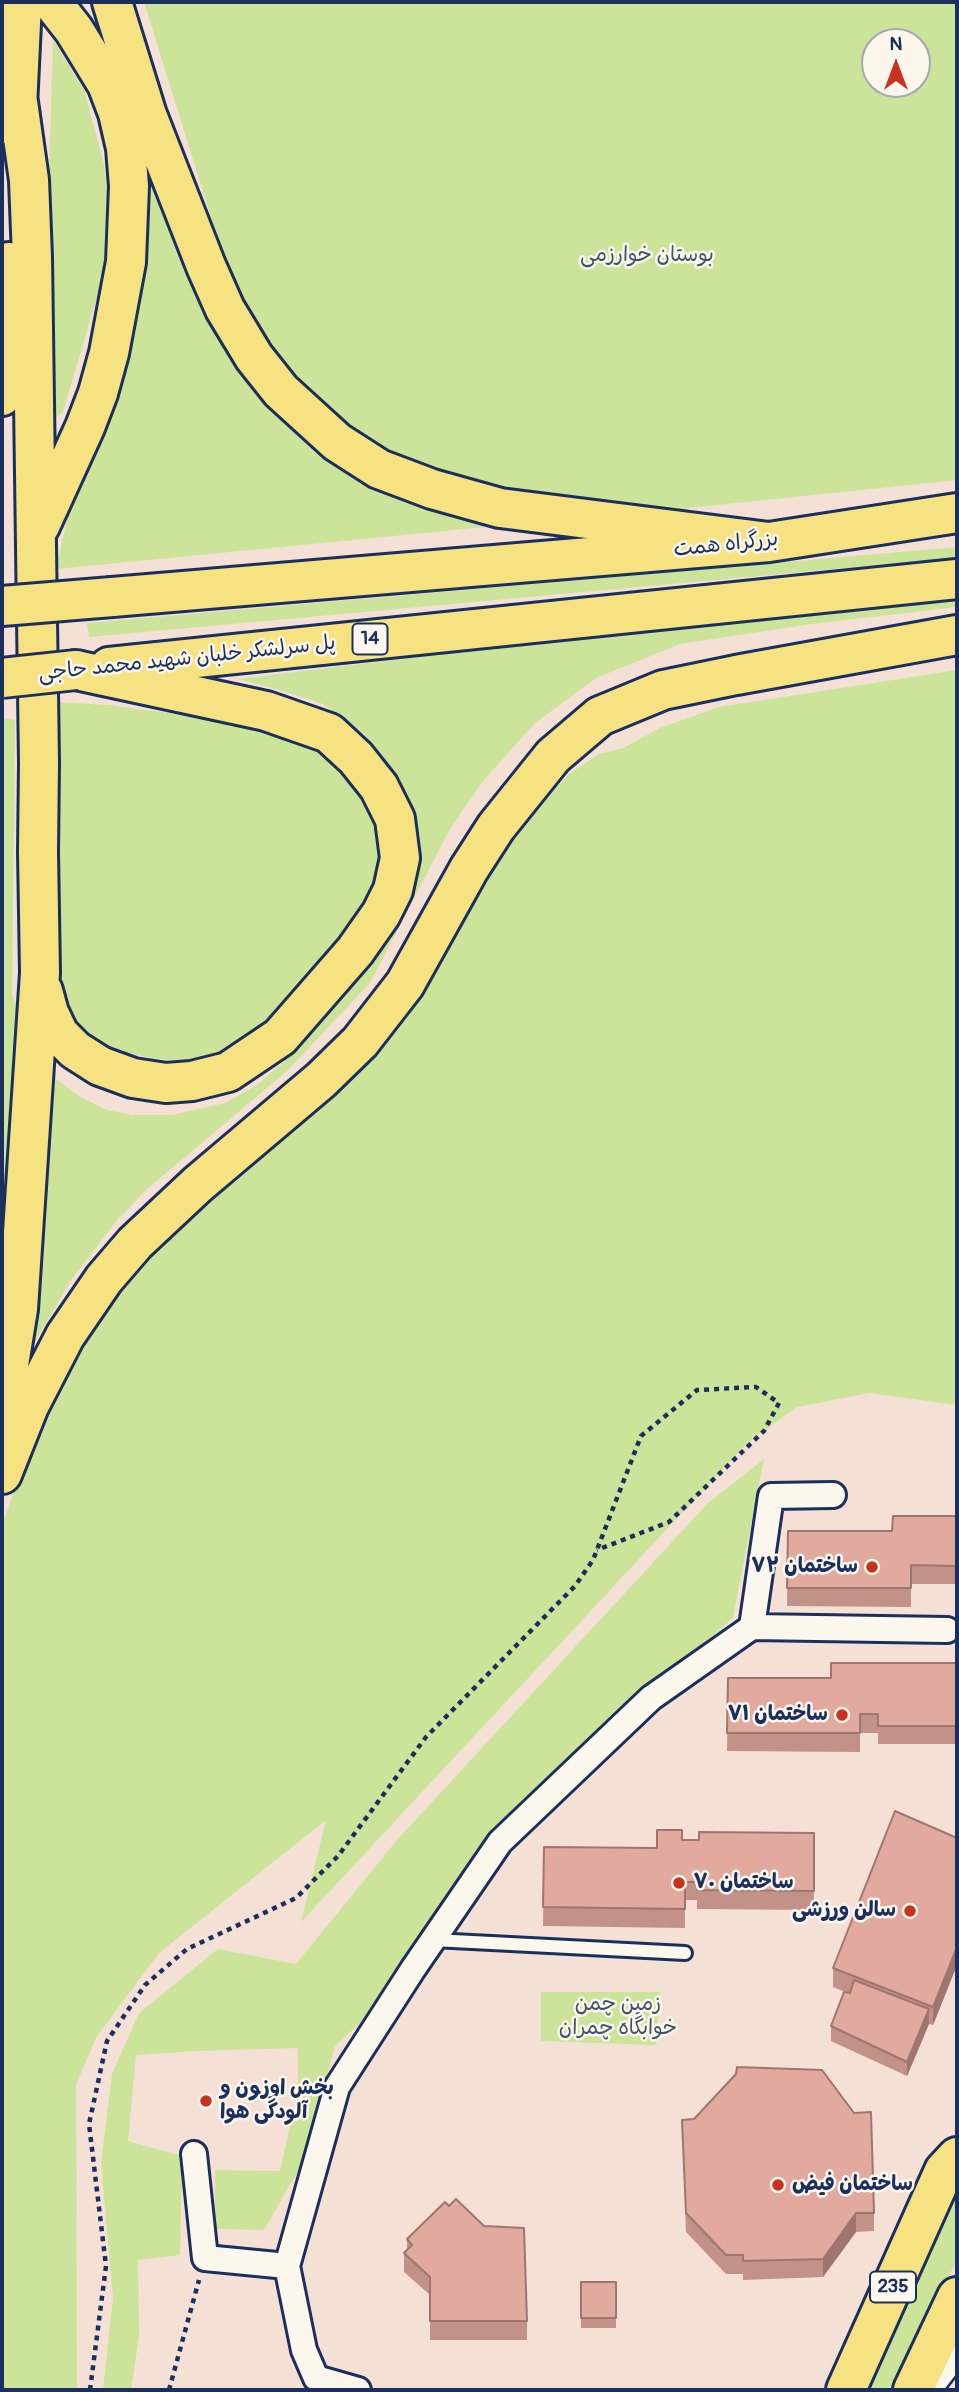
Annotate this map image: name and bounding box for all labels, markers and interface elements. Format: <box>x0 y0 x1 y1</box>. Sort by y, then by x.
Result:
north arrow <box>861 28 931 98</box>
text: N <box>890 32 902 56</box>
park label: بوستان خوارزمی <box>580 243 714 269</box>
street label: بزرگراه همت <box>672 527 780 563</box>
road number: 14 <box>352 624 388 654</box>
street label: پل سرلشکر خلبان شهید محمد حاجی <box>37 631 337 687</box>
place label: ساختمان ۷۲ <box>751 1554 858 1580</box>
marker: ساختمان ۷۲ <box>864 1559 880 1575</box>
place label: ساختمان ۷۱ <box>727 1702 828 1728</box>
marker: ساختمان ۷۱ <box>834 1707 850 1723</box>
place label: ساختمان ۷۰ <box>693 1870 794 1896</box>
marker: ساختمان ۷۰ <box>671 1875 687 1891</box>
place label: سالن ورزشی <box>792 1898 896 1924</box>
marker: سالن ورزشی <box>902 1903 918 1919</box>
park label: زمین چمن خوابگاه چمران <box>559 1992 677 2042</box>
place label: بخش اوزون و آلودگی هوا <box>220 2076 334 2126</box>
marker: بخش اوزون و آلودگی هوا <box>198 2093 214 2109</box>
place label: ساختمان فیض <box>792 2172 913 2198</box>
marker: ساختمان فیض <box>770 2177 786 2193</box>
road number: 235 <box>870 2272 916 2302</box>

